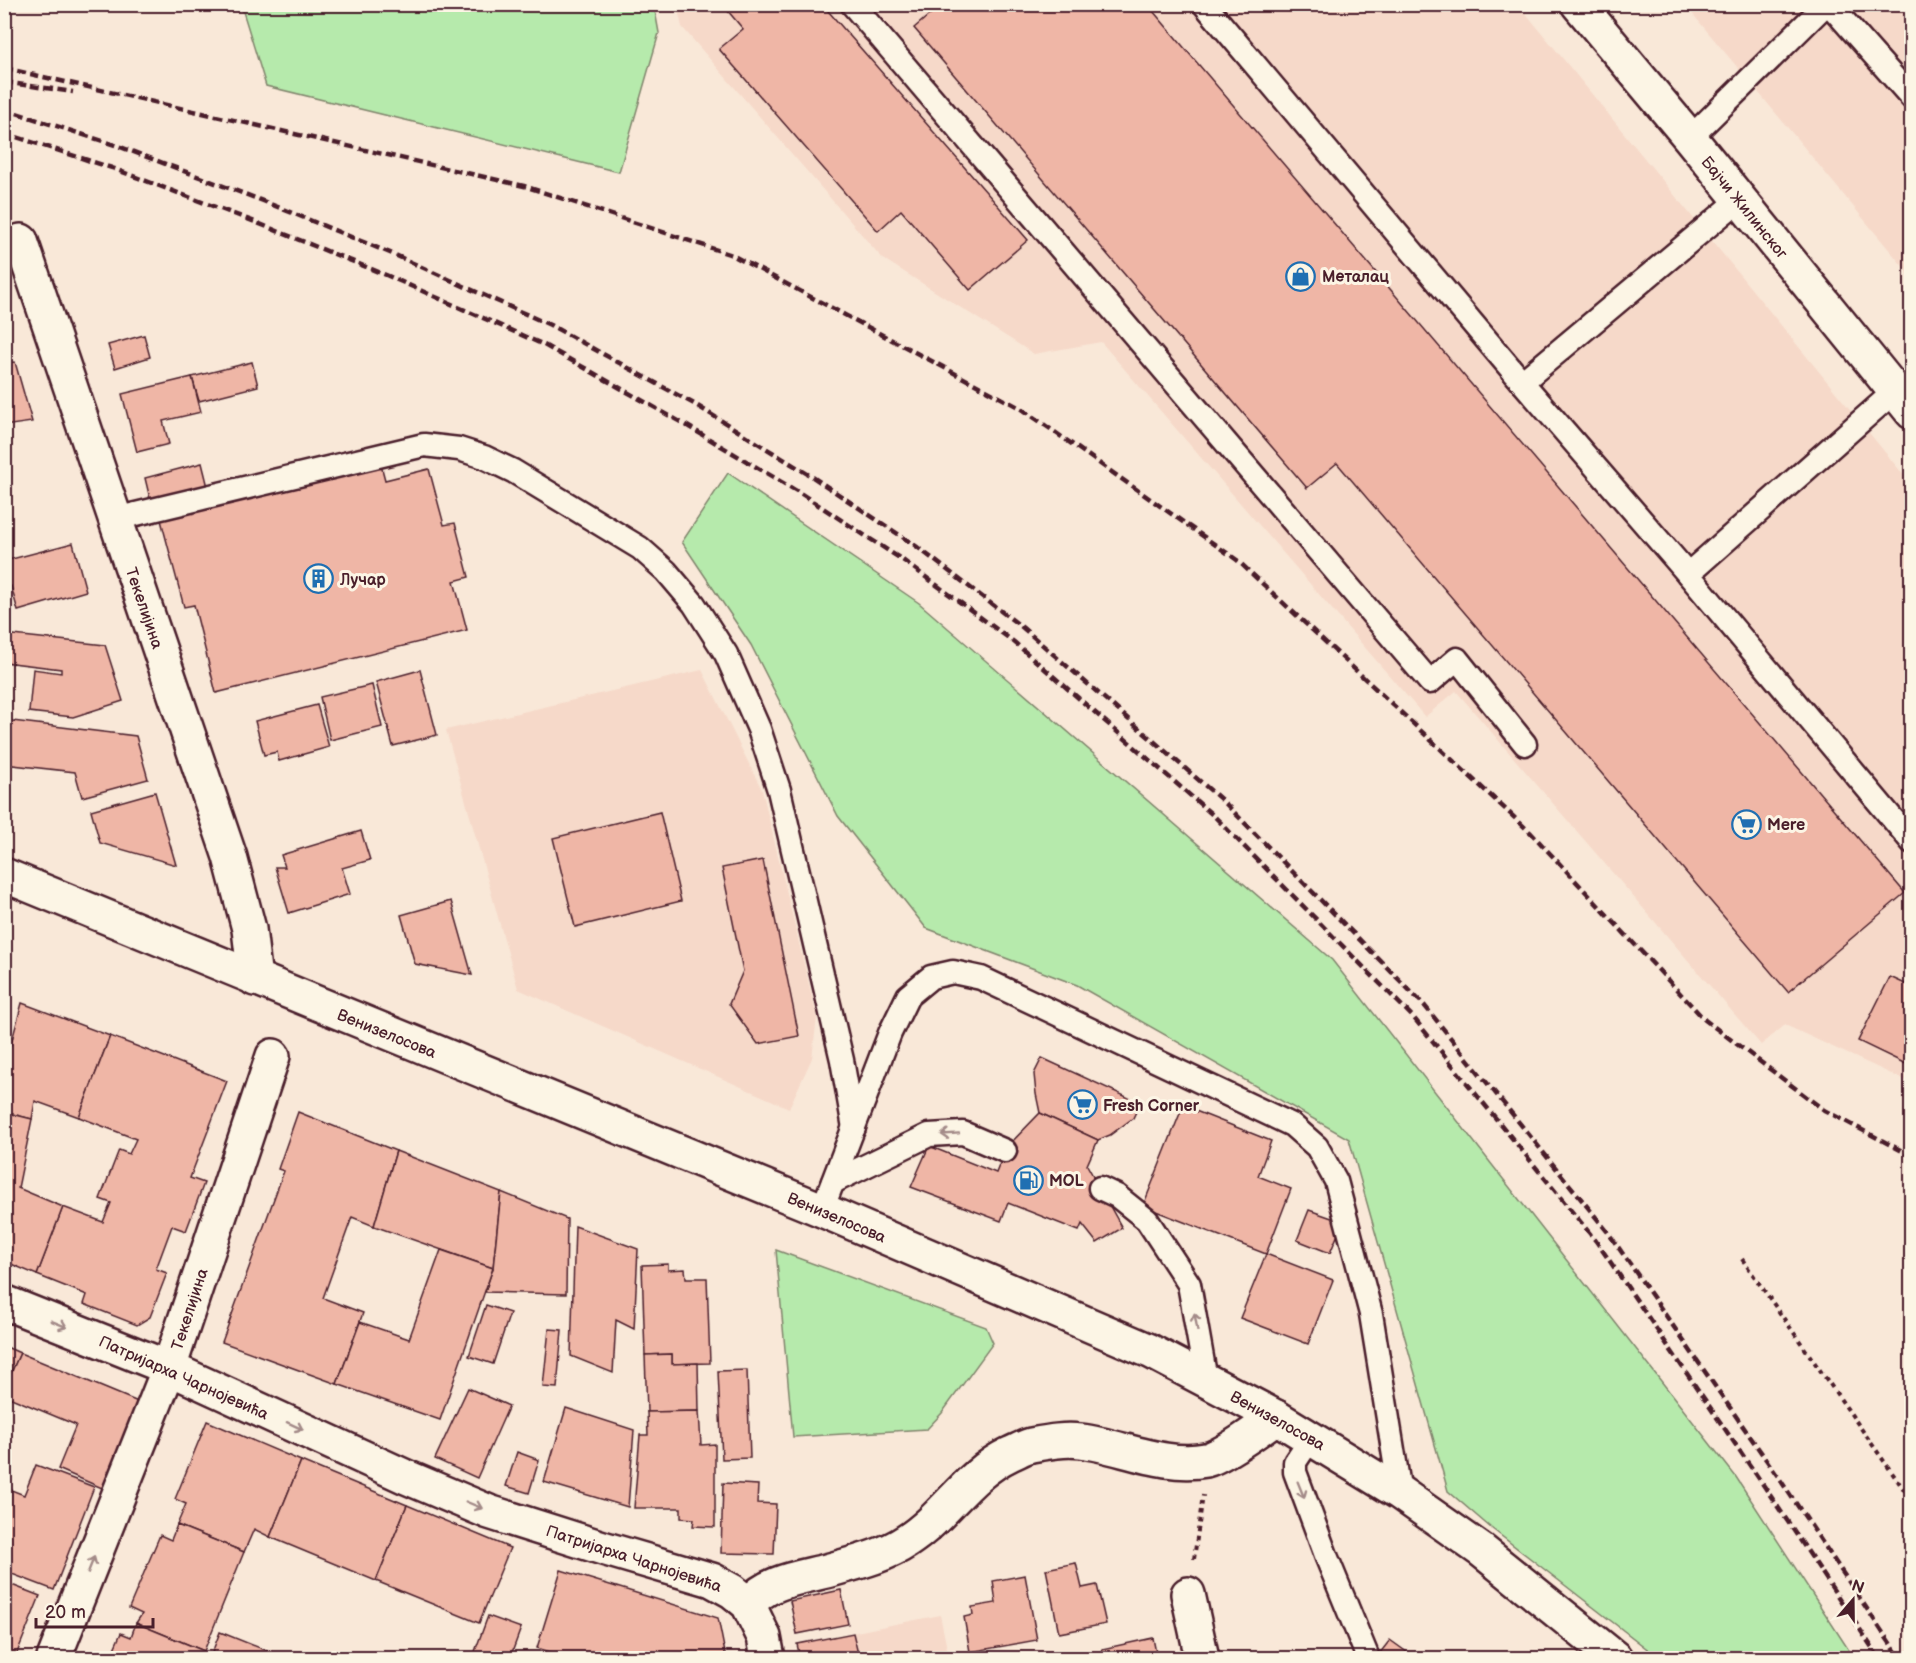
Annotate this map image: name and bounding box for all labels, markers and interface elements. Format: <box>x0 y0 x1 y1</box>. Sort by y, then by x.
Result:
street label: Бајчи Жилинског <box>1697 153 1791 263</box>
shop icon: Металац <box>1285 260 1317 292</box>
place label: Металац <box>1322 268 1389 287</box>
building icon: Лучар <box>303 563 335 595</box>
street label: Текелијина <box>121 565 167 652</box>
place label: Лучар <box>339 571 386 590</box>
supermarket icon: Mere <box>1730 808 1762 840</box>
place label: Mere <box>1767 816 1805 835</box>
street label: Венизелосова <box>334 1006 439 1063</box>
supermarket icon: Fresh Corner <box>1066 1089 1098 1121</box>
place label: Fresh Corner <box>1103 1097 1200 1116</box>
one-way arrow <box>941 1129 961 1140</box>
fuel station icon: MOL <box>1012 1164 1044 1196</box>
place label: MOL <box>1049 1172 1085 1191</box>
street label: Венизелосова <box>784 1189 889 1248</box>
street label: Текелијина <box>168 1266 213 1353</box>
one-way arrow <box>1190 1313 1201 1333</box>
one-way arrow <box>49 1319 67 1330</box>
street label: Патријарха Чарнојевића <box>96 1332 272 1425</box>
street label: Венизелосова <box>1227 1388 1328 1455</box>
one-way arrow <box>286 1421 304 1433</box>
one-way arrow <box>1296 1481 1307 1499</box>
one-way arrow <box>464 1500 482 1511</box>
street label: Патријарха Чарнојевића <box>543 1522 724 1597</box>
one-way arrow <box>86 1556 97 1575</box>
north arrow <box>1823 1570 1883 1630</box>
text: N <box>1849 1576 1867 1598</box>
scale bar <box>36 1591 153 1629</box>
text: 20 m <box>45 1602 86 1623</box>

